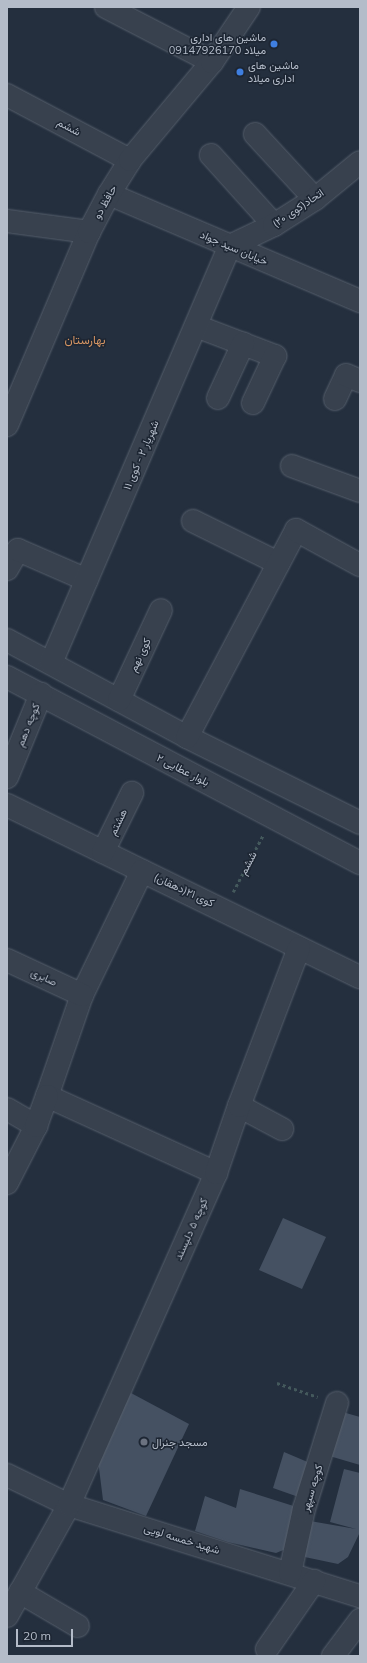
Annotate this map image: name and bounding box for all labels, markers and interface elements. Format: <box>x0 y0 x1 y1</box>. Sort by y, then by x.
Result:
place label: ماشین های اداری میلاد 09147926170 <box>169 31 266 57</box>
marker: ماشین های اداری میلاد 09147926170 <box>269 39 279 49</box>
place label: ماشین های اداری میلاد <box>248 59 299 85</box>
marker: ماشین های اداری میلاد <box>235 67 245 77</box>
street label: ششم <box>55 115 83 139</box>
street label: حافظ دو <box>90 183 120 221</box>
street label: اتحاد(کوی ۲۰) <box>270 186 326 230</box>
street label: خیابان سید جواد <box>198 228 270 268</box>
district label: بهارستان <box>64 333 106 347</box>
street label: شهریار ۲ - کوی ۱۱ <box>120 418 162 492</box>
street label: کوی نهم <box>126 636 154 674</box>
street label: کوچه دهم <box>13 701 43 749</box>
street label: بلوار عطایی ۲ <box>154 751 212 789</box>
street label: هشتم <box>106 807 130 837</box>
street label: ششم <box>236 849 260 877</box>
street label: کوی ۲۱(دهقان) <box>152 870 216 910</box>
street label: صابری <box>29 965 59 989</box>
street label: کوچه ۵ دلپسند <box>171 1196 211 1262</box>
place label: مسجد جنرال <box>152 1435 208 1449</box>
marker: مسجد جنرال <box>139 1437 149 1447</box>
street label: کوچه سپهر <box>299 1463 325 1513</box>
street label: شهید خمسه لویی <box>143 1521 221 1557</box>
scale bar <box>18 1621 75 1647</box>
text: 20 m <box>23 1628 51 1643</box>

